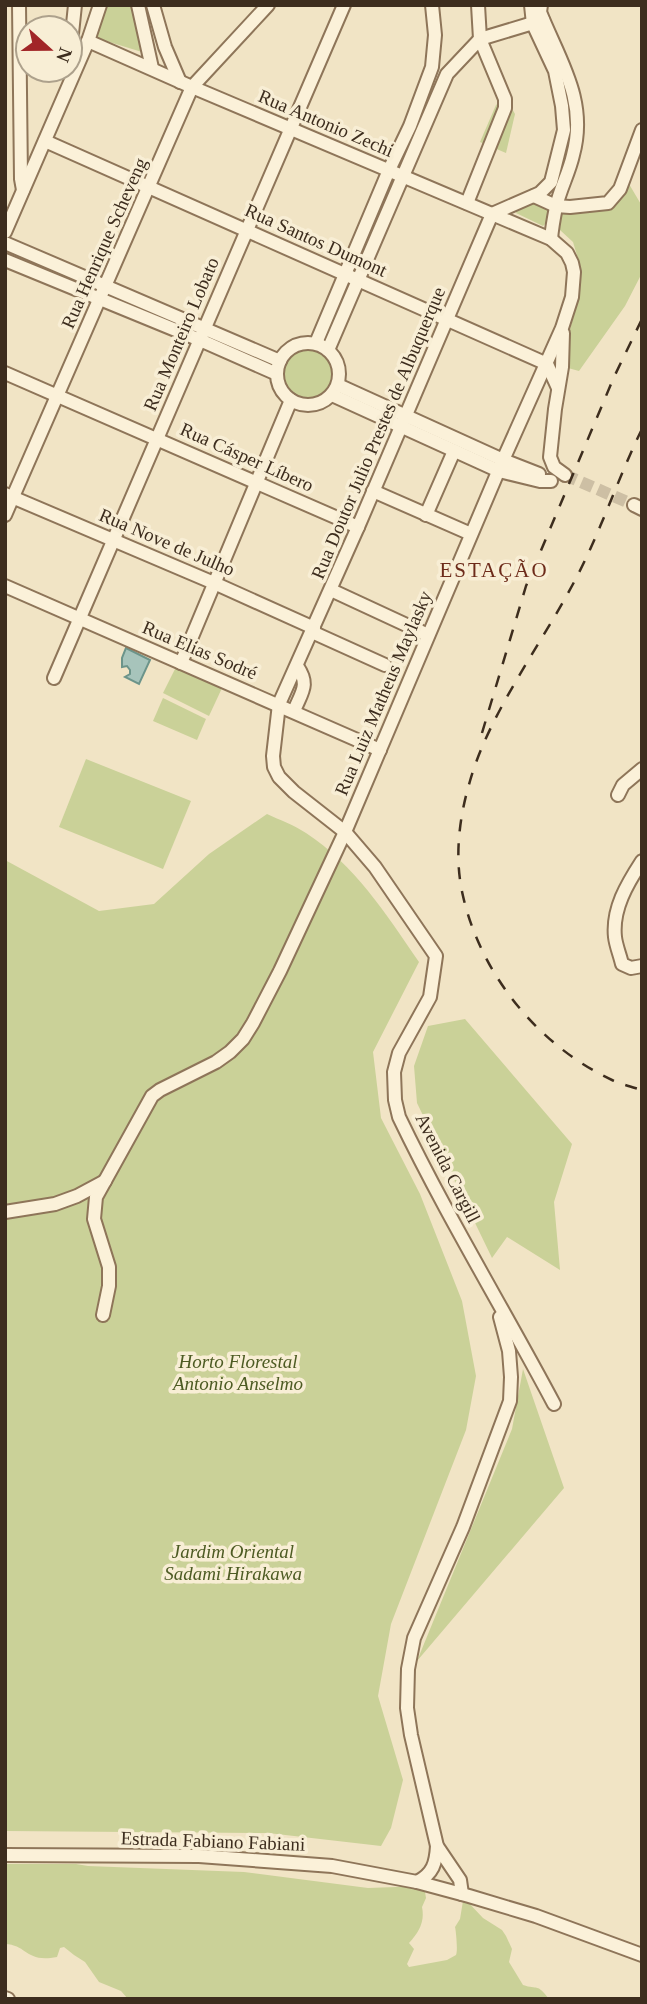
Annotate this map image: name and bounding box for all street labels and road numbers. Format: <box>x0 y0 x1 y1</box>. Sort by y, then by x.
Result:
street label: Rua Antonio Zechi <box>255 85 397 161</box>
street label: Rua Henrique Scheveng <box>57 154 151 332</box>
street label: Rua Santos Dumont <box>242 199 391 281</box>
street label: Rua Monteiro Lobato <box>139 254 223 414</box>
street label: Rua Doutor Julio Prestes de Albuquerque <box>307 284 449 582</box>
street label: Rua Cásper Líbero <box>177 418 317 496</box>
street label: Rua Nove de Julho <box>96 504 238 580</box>
street label: Rua Luiz Matheus Maylasky <box>330 587 436 798</box>
street label: Rua Elias Sodré <box>140 616 260 684</box>
street label: Avenida Cargill <box>411 1110 485 1226</box>
street label: Estrada Fabiano Fabiani <box>120 1827 306 1855</box>

